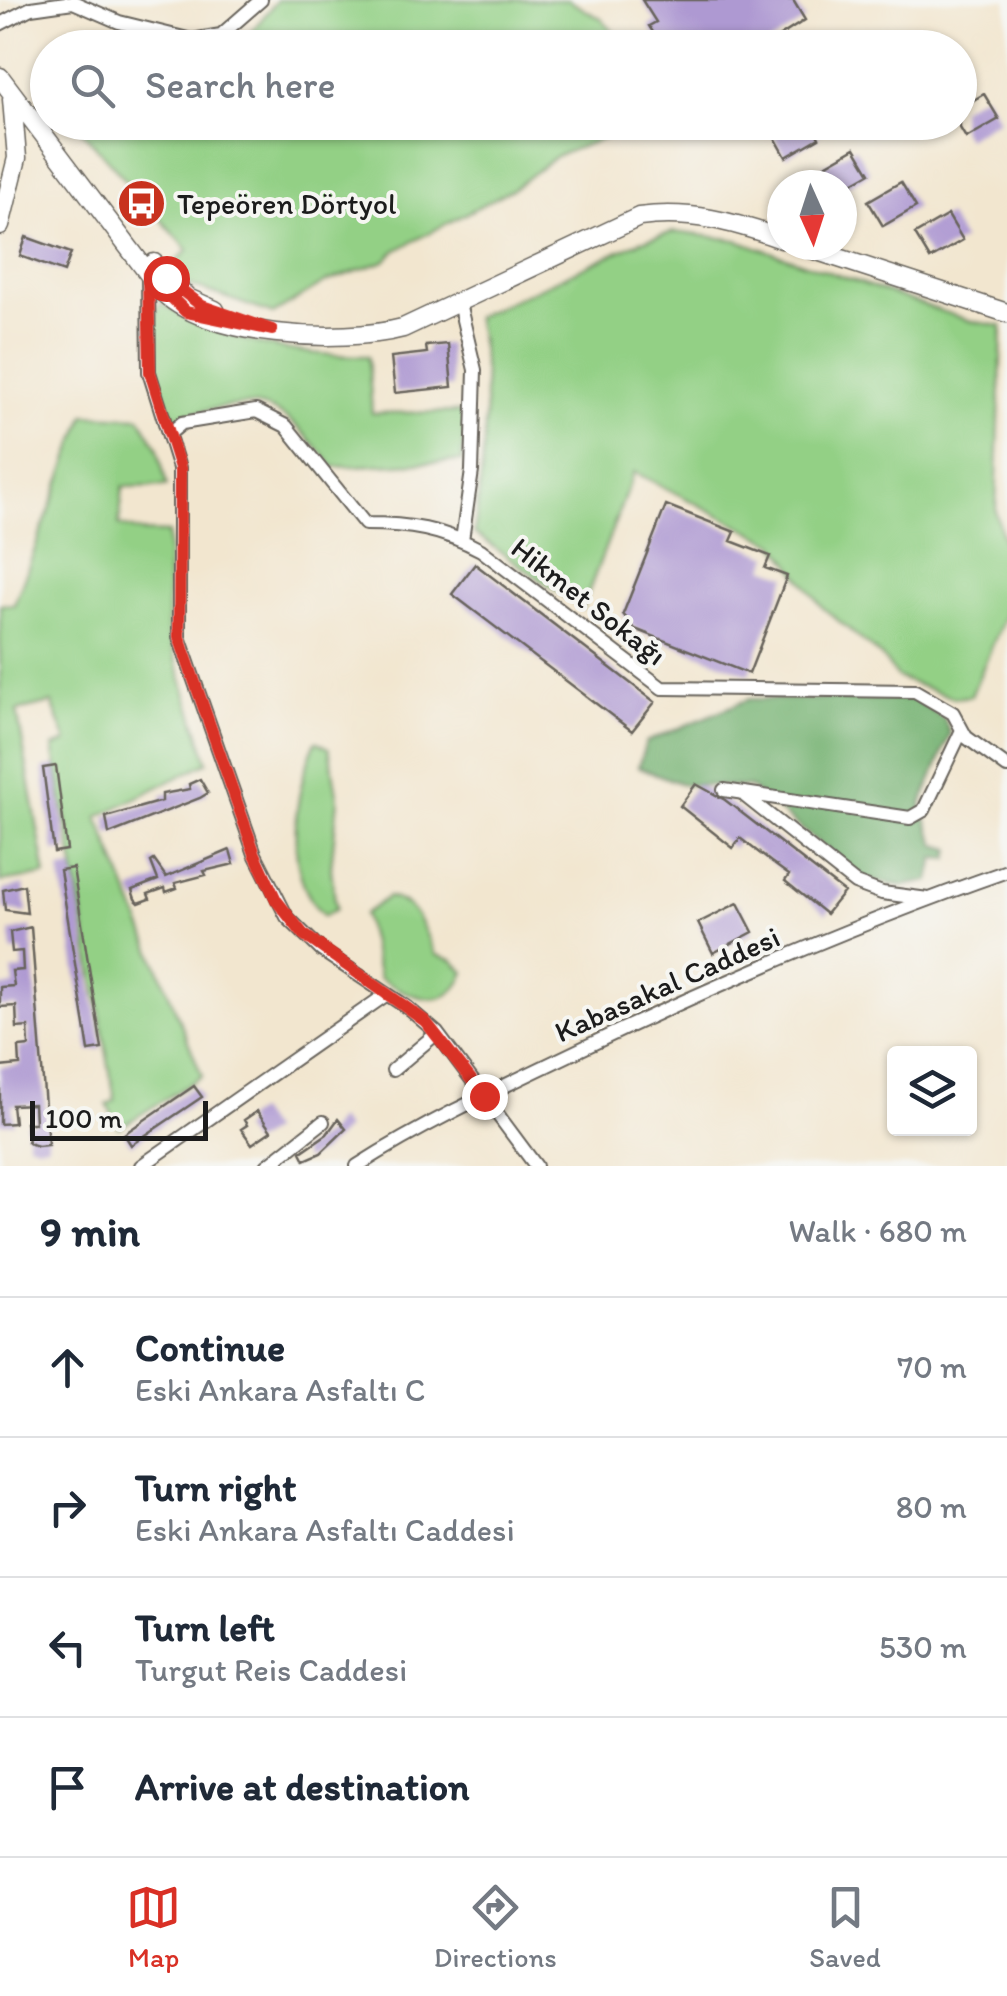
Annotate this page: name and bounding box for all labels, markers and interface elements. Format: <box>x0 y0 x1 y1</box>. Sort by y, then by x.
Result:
search box <box>30 30 977 140</box>
icon: search <box>65 58 120 113</box>
text: Search here <box>145 62 336 108</box>
north arrow <box>767 170 857 260</box>
bus stop icon: Tepeören Dörtyol <box>116 177 168 229</box>
place label: Tepeören Dörtyol <box>177 185 397 222</box>
route start <box>144 256 190 302</box>
street label: Hikmet Sokağı <box>504 529 674 673</box>
street label: Kabasakal Caddesi <box>549 918 785 1050</box>
map controls <box>887 1046 977 1136</box>
button: layers <box>887 1046 977 1136</box>
route end <box>462 1074 508 1120</box>
scale bar <box>30 1096 208 1140</box>
text: 100 m <box>45 1101 122 1135</box>
text: 9 min <box>40 1206 140 1257</box>
text: Walk · 680 m <box>788 1212 967 1250</box>
text: Continue <box>135 1325 285 1371</box>
icon: ahead <box>40 1340 95 1395</box>
text: 70 m <box>897 1348 967 1386</box>
text: Eski Ankara Asfaltı C <box>135 1371 425 1409</box>
text: Turn right <box>135 1465 297 1511</box>
icon: right <box>40 1480 95 1535</box>
text: 80 m <box>896 1488 967 1526</box>
text: Eski Ankara Asfaltı Caddesi <box>135 1511 515 1549</box>
text: Turn left <box>135 1605 275 1651</box>
icon: left <box>40 1620 95 1675</box>
text: 530 m <box>879 1628 967 1666</box>
text: Turgut Reis Caddesi <box>135 1651 407 1689</box>
icon: arrive <box>40 1760 95 1815</box>
text: Arrive at destination <box>135 1764 470 1810</box>
tab: Map <box>126 1880 181 1974</box>
tab: Directions <box>434 1880 557 1974</box>
tab: Saved <box>809 1880 881 1974</box>

